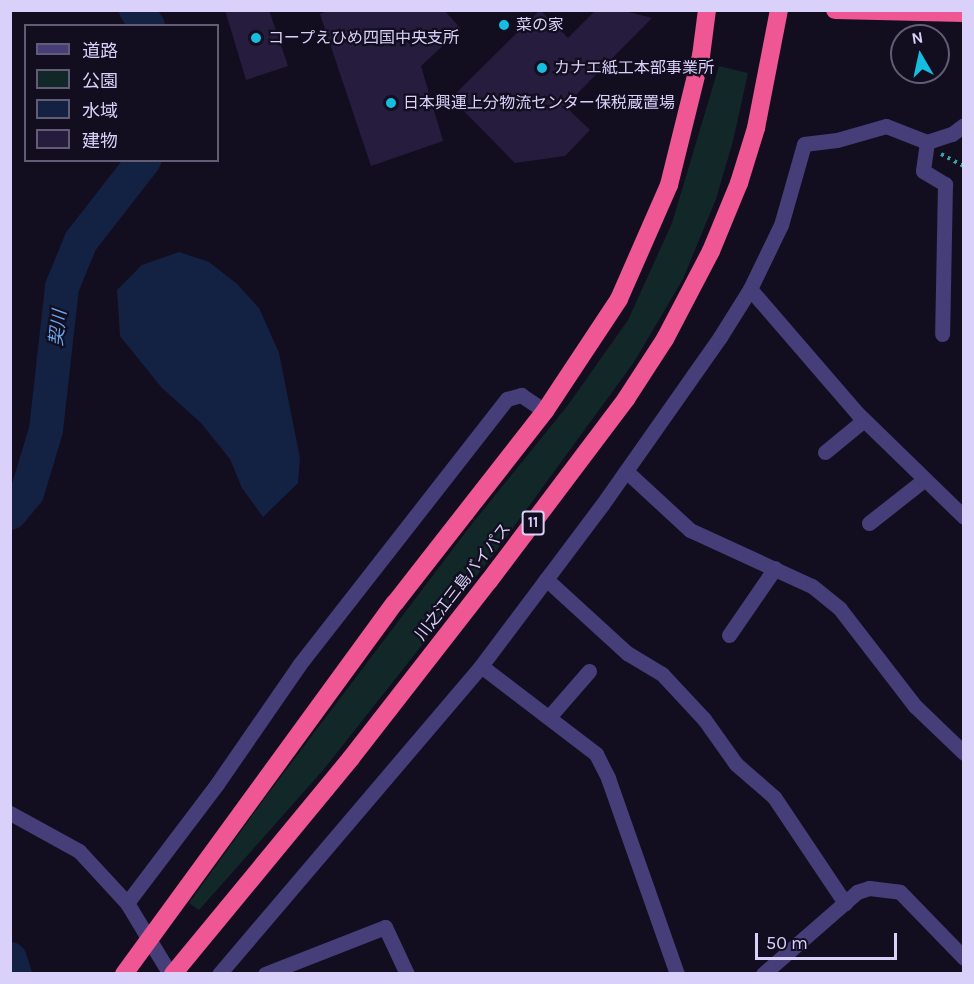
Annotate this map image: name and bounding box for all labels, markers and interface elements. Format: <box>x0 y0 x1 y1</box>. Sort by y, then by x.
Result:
place label: 菜の家 <box>516 15 564 35</box>
marker: 菜の家 <box>497 18 511 32</box>
legend <box>24 24 219 162</box>
north arrow <box>890 24 950 84</box>
text: N <box>910 27 925 48</box>
place label: コープえひめ四国中央支所 <box>268 28 460 48</box>
marker: コープえひめ四国中央支所 <box>249 31 263 45</box>
text: 道路 <box>82 40 118 62</box>
place label: カナエ紙工本部事業所 <box>554 58 714 78</box>
marker: カナエ紙工本部事業所 <box>535 61 549 75</box>
text: 公園 <box>82 70 118 92</box>
place label: 日本興運上分物流センター保税蔵置場 <box>403 93 675 113</box>
marker: 日本興運上分物流センター保税蔵置場 <box>384 96 398 110</box>
text: 水域 <box>82 100 118 122</box>
text: 建物 <box>82 130 118 152</box>
water label: 契川 <box>45 309 71 347</box>
road number: 11 <box>521 511 545 535</box>
street label: 川之江三島バイパス <box>411 519 515 645</box>
scale bar <box>758 921 900 959</box>
text: 50 m <box>766 932 808 954</box>

